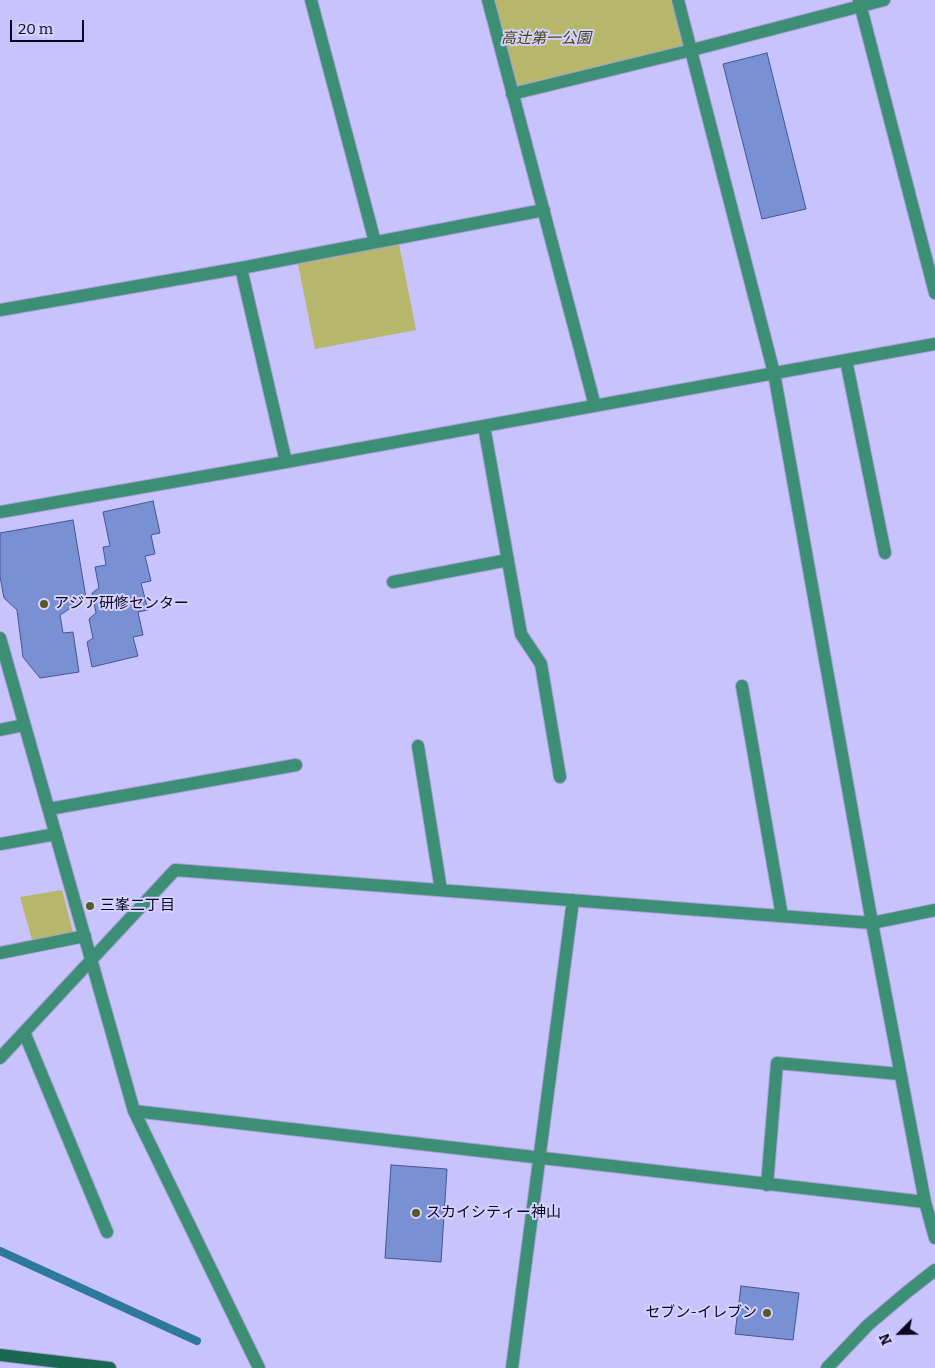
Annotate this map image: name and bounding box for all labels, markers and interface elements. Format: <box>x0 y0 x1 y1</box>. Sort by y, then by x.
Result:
scale bar <box>12 10 86 42</box>
text: 20 m <box>18 20 53 38</box>
park label: 高辻第一公園 <box>501 30 591 48</box>
place label: アジア研修センター <box>54 595 189 613</box>
marker: アジア研修センター <box>38 598 50 610</box>
place label: 三峯二丁目 <box>100 897 175 915</box>
marker: 三峯二丁目 <box>84 900 96 912</box>
place label: スカイシティー神山 <box>426 1204 561 1222</box>
marker: スカイシティー神山 <box>410 1207 422 1219</box>
place label: セブン-イレブン <box>645 1304 757 1322</box>
marker: セブン-イレブン <box>761 1307 773 1319</box>
north arrow <box>875 1308 925 1358</box>
text: N <box>876 1331 896 1347</box>

